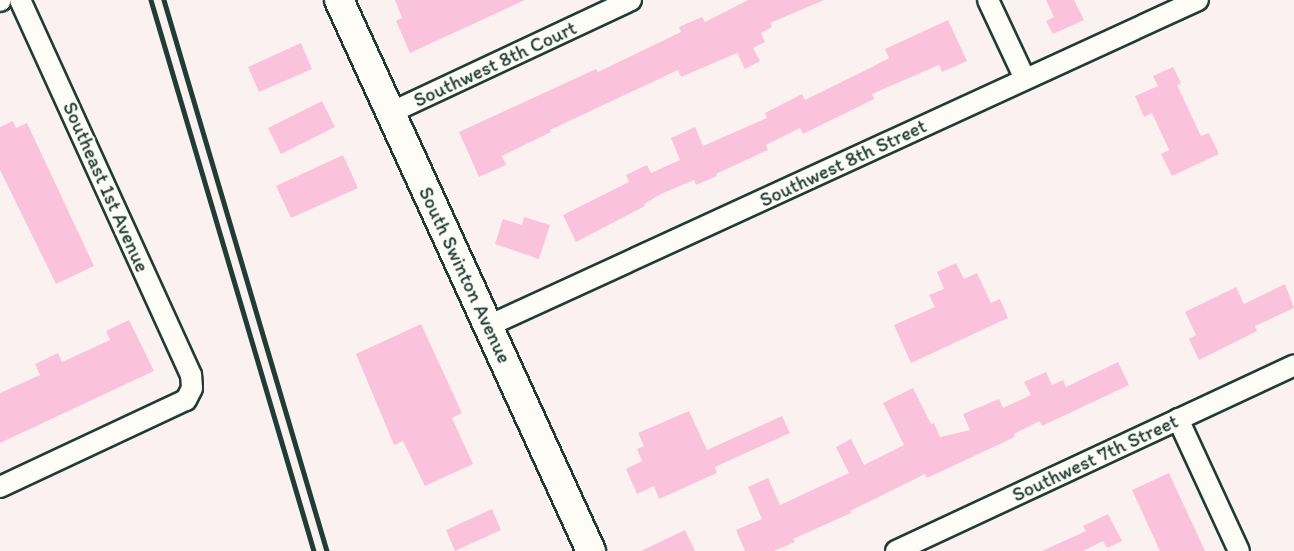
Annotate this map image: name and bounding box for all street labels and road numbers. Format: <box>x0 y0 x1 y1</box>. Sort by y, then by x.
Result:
street label: Southwest 8th Court <box>410 16 580 112</box>
street label: Southeast 1st Avenue <box>58 98 154 276</box>
street label: Southwest 8th Street <box>756 114 930 212</box>
street label: South Swinton Avenue <box>414 183 516 367</box>
street label: Southwest 7th Street <box>1009 409 1181 507</box>

